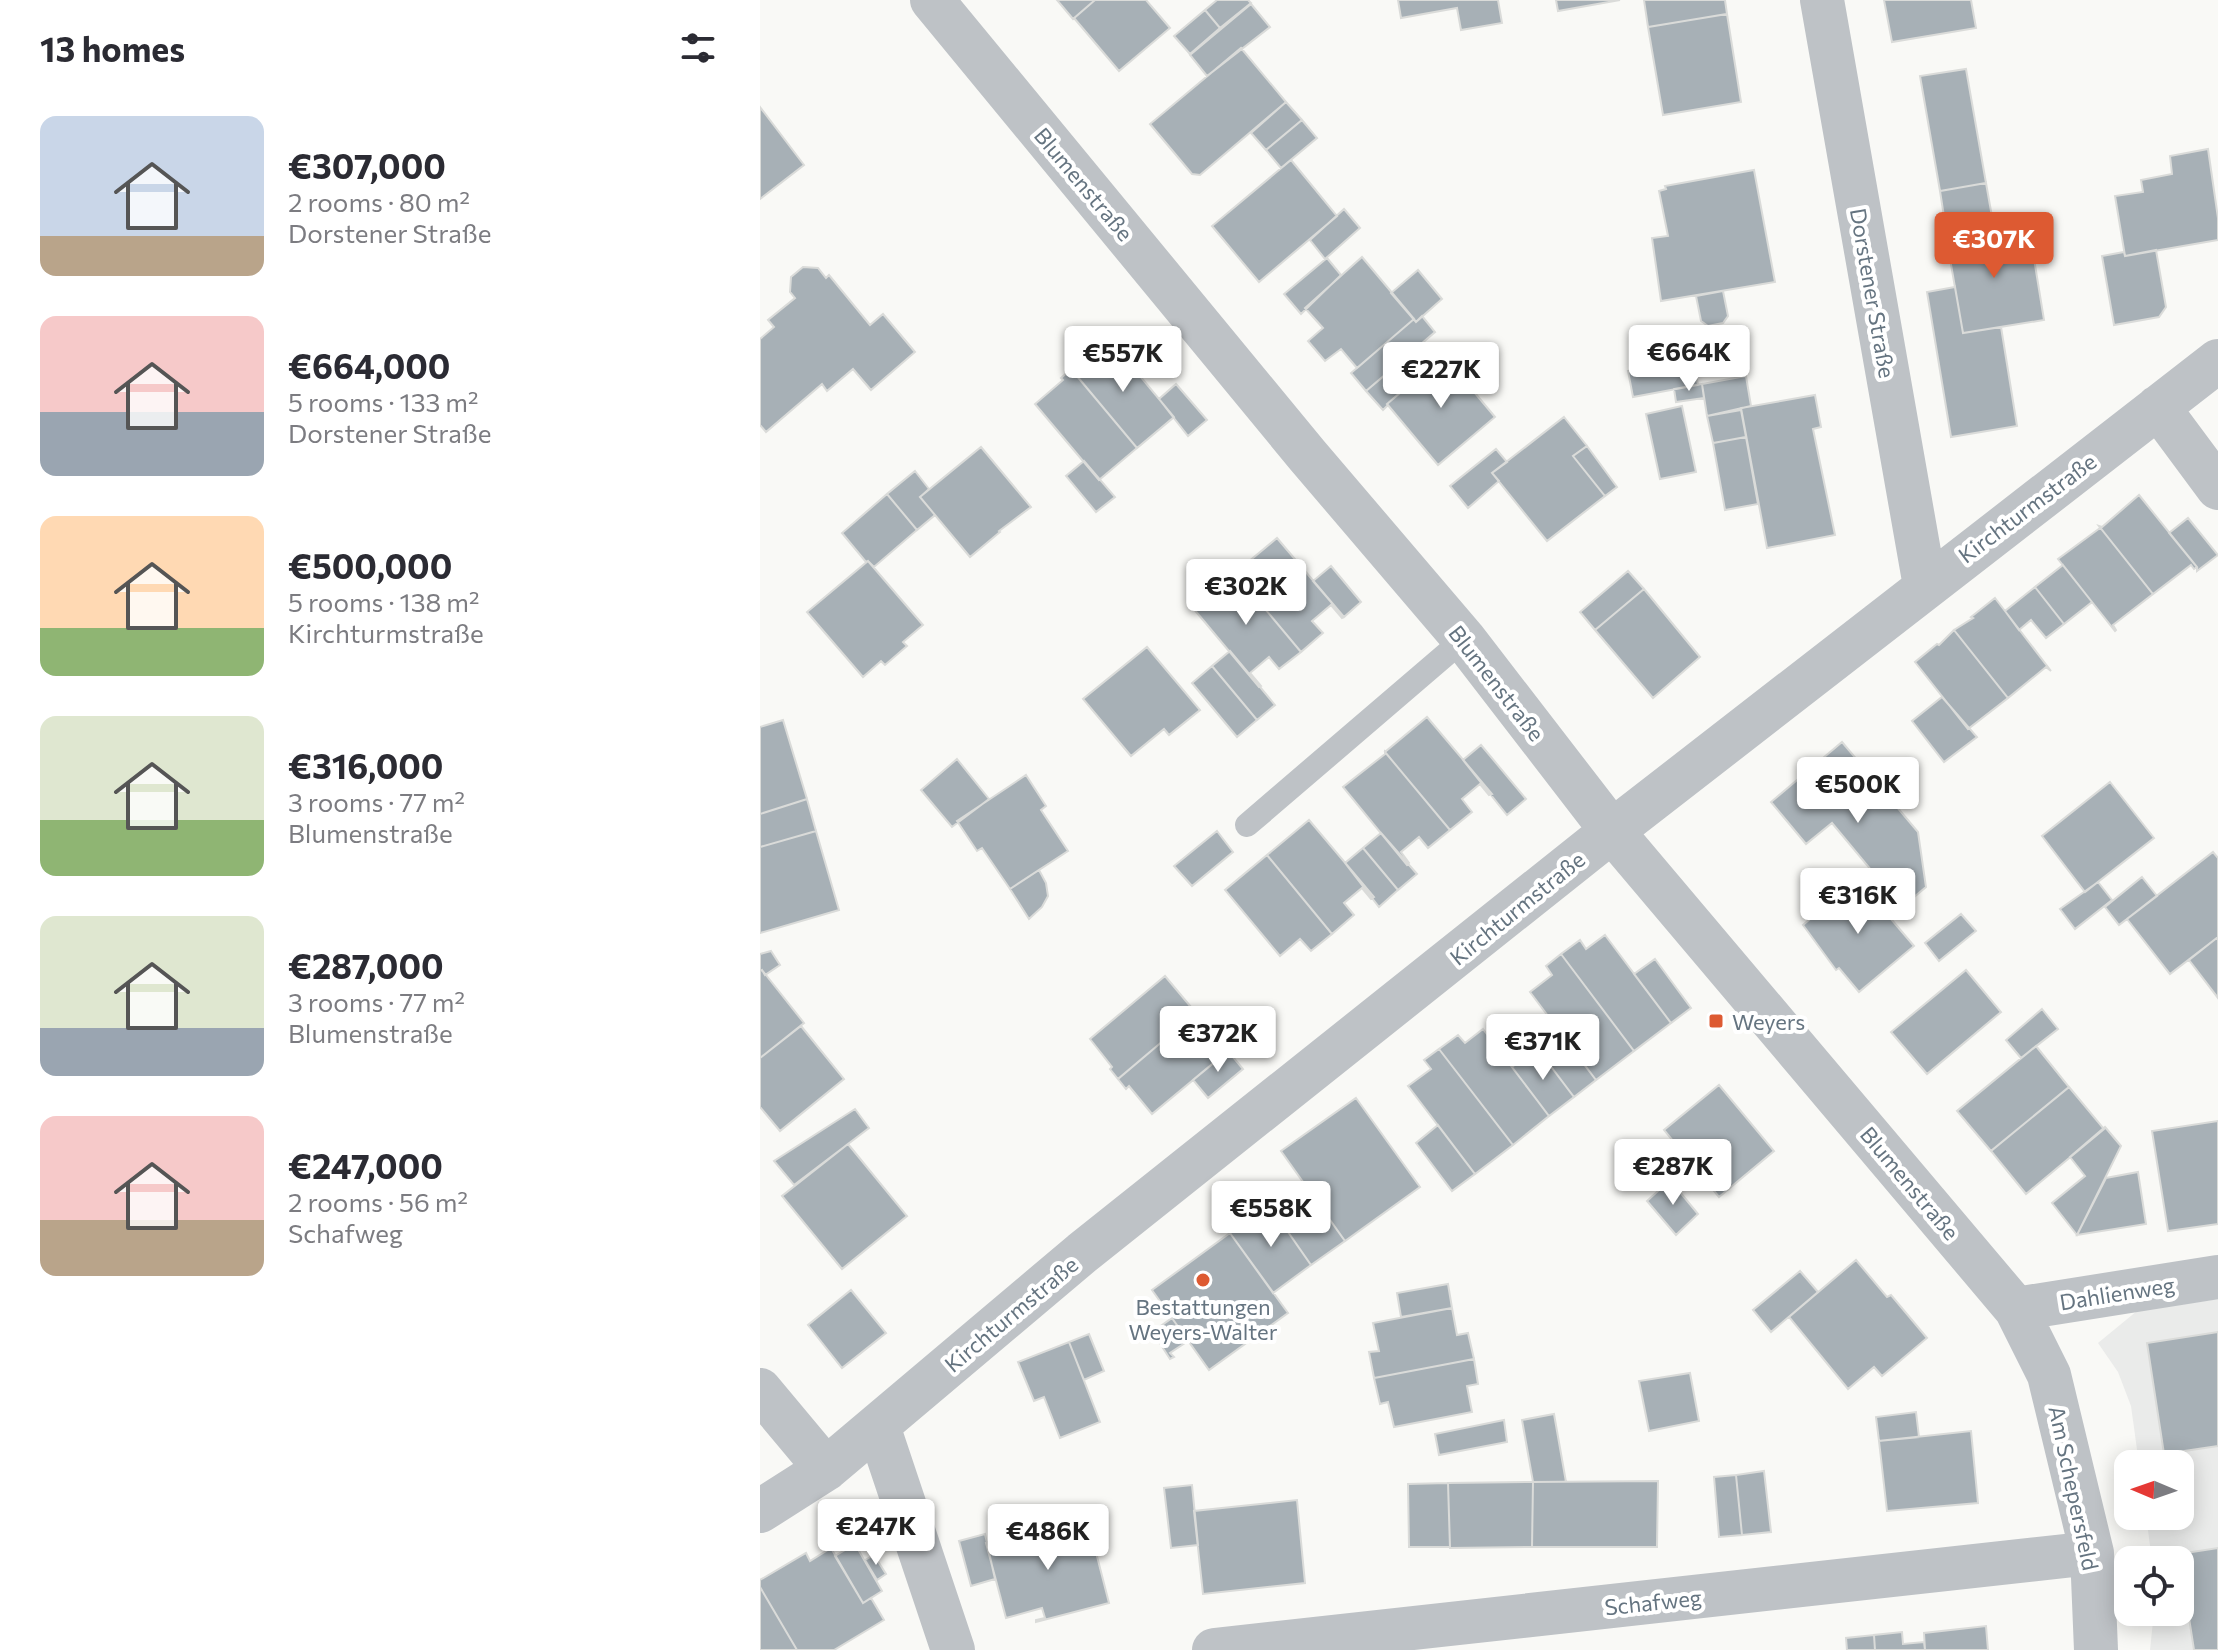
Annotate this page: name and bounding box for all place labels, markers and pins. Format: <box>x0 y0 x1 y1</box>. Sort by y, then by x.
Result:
pin: €307K <box>1938 212 2050 280</box>
pin: €664K <box>1633 325 1745 393</box>
pin: €557K <box>1067 326 1179 394</box>
pin: €227K <box>1385 342 1497 410</box>
pin: €302K <box>1190 559 1302 627</box>
pin: €500K <box>1802 757 1914 825</box>
pin: €316K <box>1802 868 1914 936</box>
pin: €372K <box>1162 1006 1274 1074</box>
place label: Weyers <box>1732 1008 1805 1035</box>
marker: Weyers <box>1707 1012 1725 1030</box>
pin: €371K <box>1487 1014 1599 1082</box>
pin: €287K <box>1617 1139 1729 1207</box>
pin: €558K <box>1215 1181 1327 1249</box>
marker: Bestattungen Weyers-Walter <box>1194 1271 1212 1289</box>
place label: Bestattungen Weyers-Walter <box>1128 1293 1278 1345</box>
pin: €247K <box>820 1499 932 1567</box>
pin: €486K <box>992 1504 1104 1572</box>

